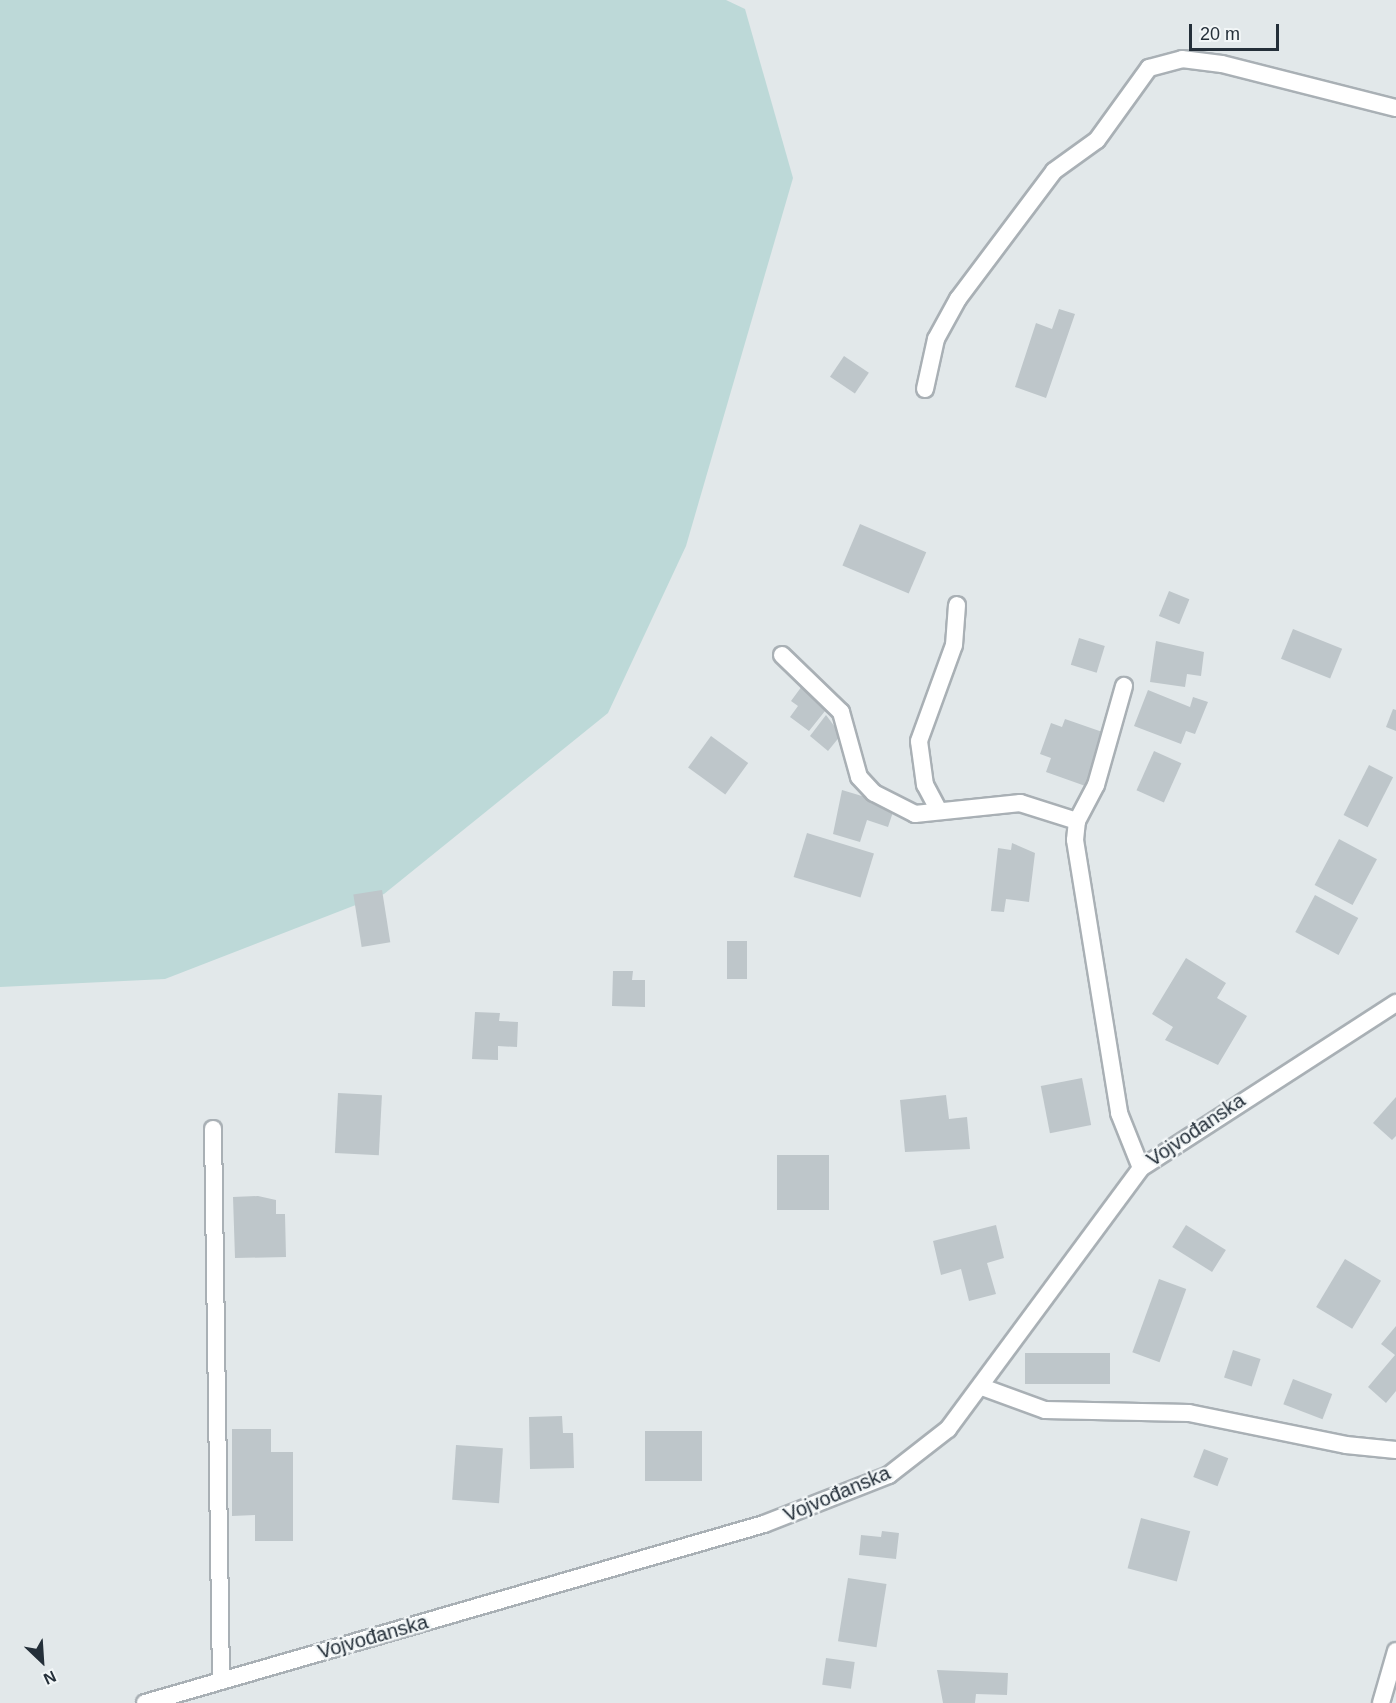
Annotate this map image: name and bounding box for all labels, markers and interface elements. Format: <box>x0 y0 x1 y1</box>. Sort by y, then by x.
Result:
scale bar <box>1192 12 1282 50</box>
text: 20 m <box>1200 24 1240 44</box>
street label: Vojvođanska <box>1142 1088 1250 1172</box>
street label: Vojvođanska <box>780 1461 894 1527</box>
street label: Vojvođanska <box>315 1610 431 1664</box>
north arrow <box>12 1631 72 1691</box>
text: N <box>41 1668 59 1688</box>

